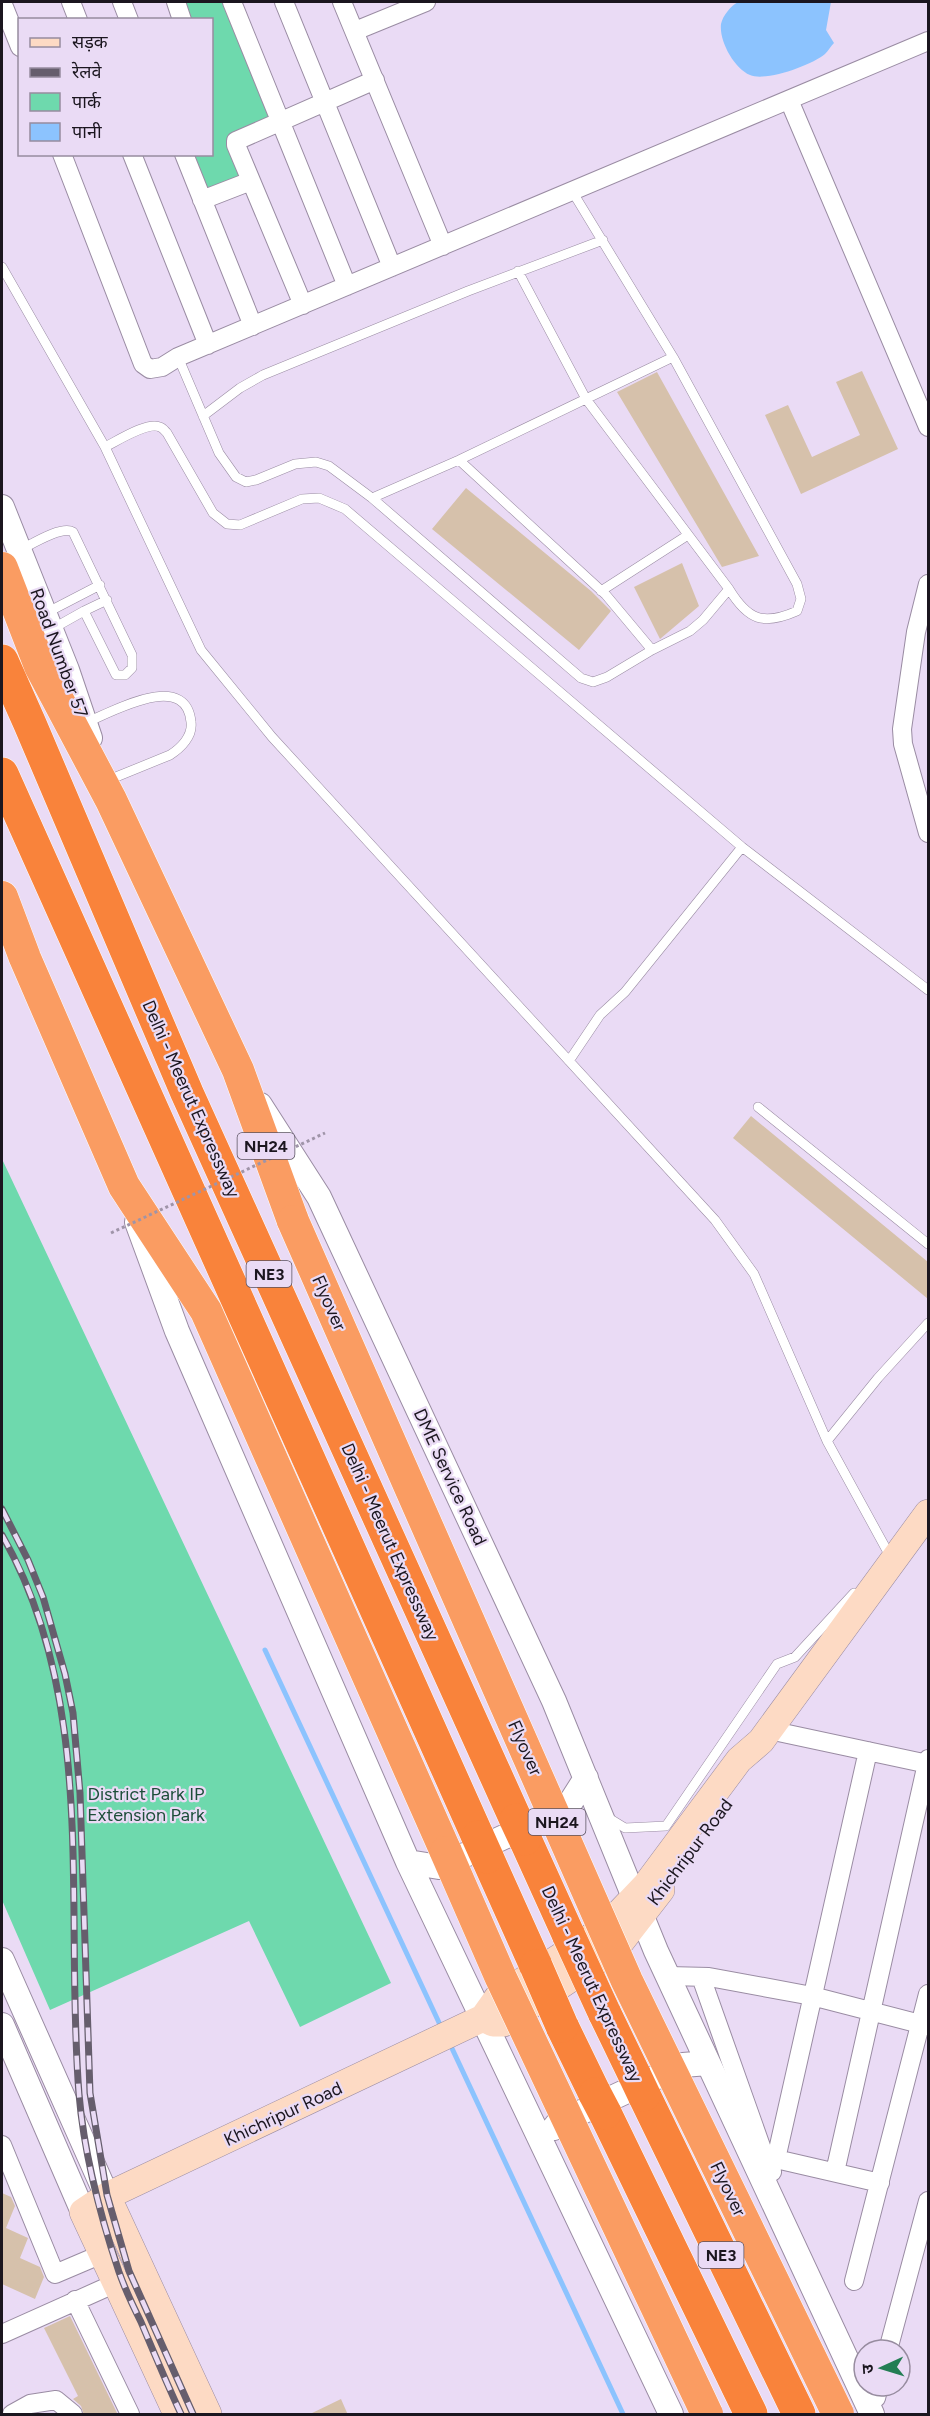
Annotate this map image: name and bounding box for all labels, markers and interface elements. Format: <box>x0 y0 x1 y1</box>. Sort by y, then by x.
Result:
legend <box>18 18 213 156</box>
text: सड़क <box>72 31 109 53</box>
text: रेलवे <box>71 61 103 83</box>
text: पार्क <box>72 91 102 113</box>
text: पानी <box>72 121 102 143</box>
street label: Road Number 57 <box>25 585 93 721</box>
street label: Delhi - Meerut Expressway <box>137 997 245 1202</box>
road number: NH24 <box>238 1133 294 1159</box>
road number: NE3 <box>246 1261 292 1287</box>
street label: Flyover <box>307 1272 351 1334</box>
street label: DME Service Road <box>409 1405 491 1549</box>
street label: Delhi - Meerut Expressway <box>336 1440 444 1645</box>
street label: Flyover <box>503 1717 547 1779</box>
park label: District Park IP Extension Park <box>87 1783 205 1826</box>
street label: Khichripur Road <box>643 1794 737 1910</box>
road number: NH24 <box>528 1809 586 1835</box>
street label: Delhi - Meerut Expressway <box>537 1882 647 2086</box>
street label: Khichripur Road <box>220 2077 346 2151</box>
street label: Flyover <box>705 2158 751 2220</box>
road number: NE3 <box>698 2242 744 2268</box>
north arrow <box>852 2338 912 2398</box>
text: उ <box>858 2363 877 2374</box>

